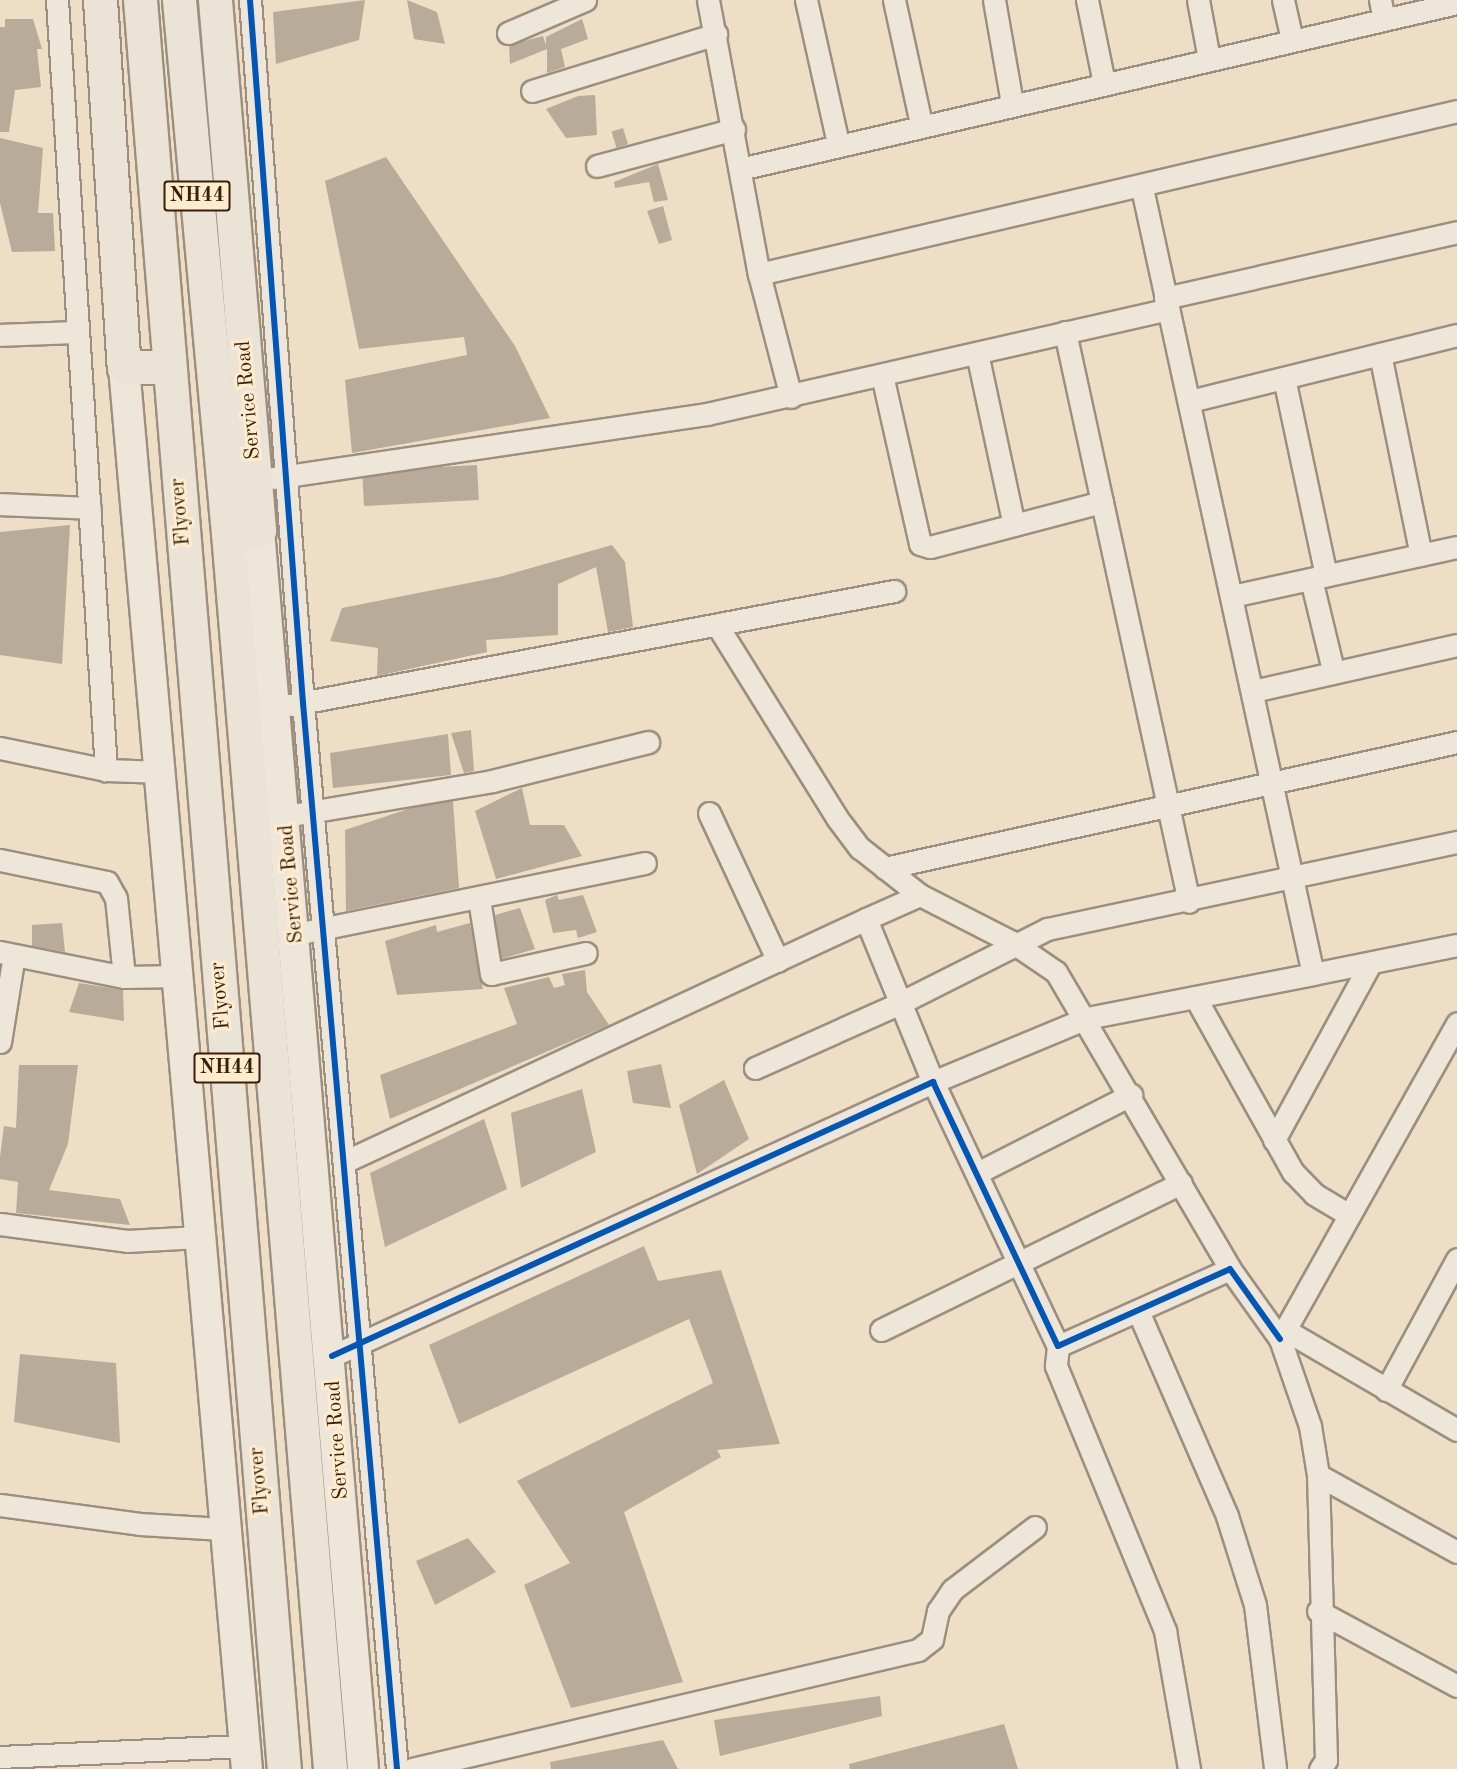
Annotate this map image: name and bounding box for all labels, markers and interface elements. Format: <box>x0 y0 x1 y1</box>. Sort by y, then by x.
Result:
road number: NH44 <box>162 179 232 213</box>
street label: Service Road <box>231 339 267 461</box>
street label: Flyover <box>165 477 197 547</box>
street label: Service Road <box>274 823 310 945</box>
street label: Flyover <box>205 961 237 1031</box>
road number: NH44 <box>192 1051 262 1085</box>
street label: Service Road <box>321 1379 355 1501</box>
street label: Flyover <box>244 1446 276 1516</box>

